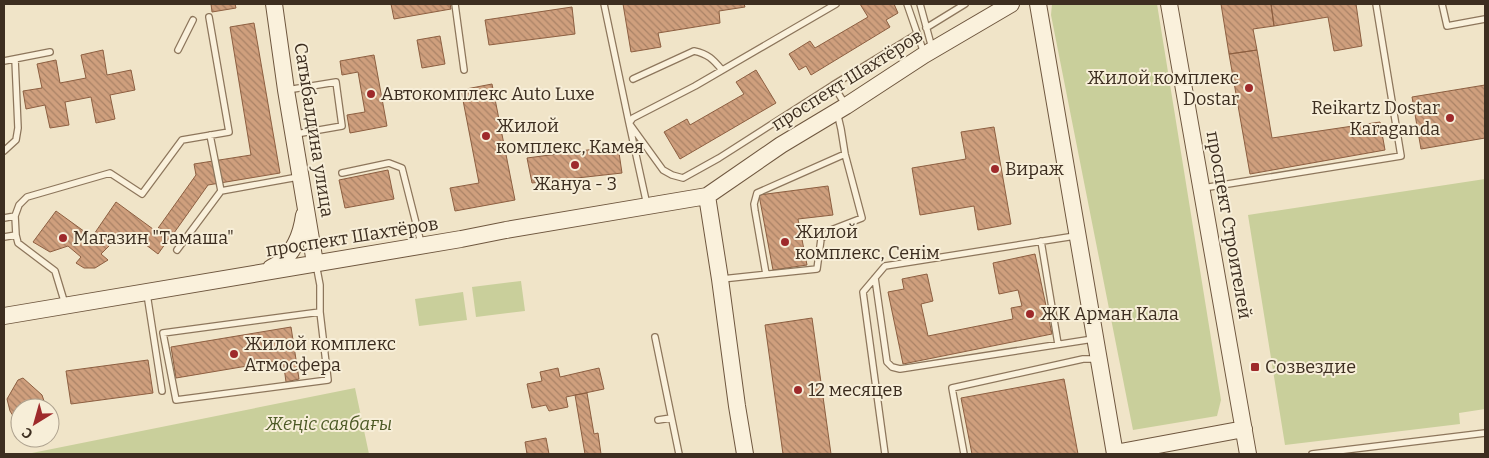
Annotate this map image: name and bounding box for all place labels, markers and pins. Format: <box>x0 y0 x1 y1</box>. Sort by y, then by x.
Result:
place label: Жилой комплекс Dostar <box>1087 67 1239 110</box>
marker: Жилой комплекс Dostar <box>1243 82 1255 94</box>
place label: Автокомплекс Auto Luxe <box>381 83 595 105</box>
marker: Автокомплекс Auto Luxe <box>365 88 377 100</box>
place label: Reikartz Dostar Karaganda <box>1311 97 1440 140</box>
marker: Reikartz Dostar Karaganda <box>1444 112 1456 124</box>
place label: Жилой комплекс, Камея <box>496 115 644 158</box>
marker: Жилой комплекс, Камея <box>480 130 492 142</box>
place label: Вираж <box>1005 158 1064 180</box>
marker: Жануа - 3 <box>569 159 581 171</box>
marker: Вираж <box>989 163 1001 175</box>
place label: Жануа - 3 <box>533 173 617 195</box>
place label: Жилой комплекс, Сенiм <box>795 221 940 264</box>
place label: Магазин "Тамаша" <box>73 227 234 249</box>
marker: Магазин "Тамаша" <box>57 232 69 244</box>
marker: Жилой комплекс, Сенiм <box>779 236 791 248</box>
place label: ЖК Арман Кала <box>1040 303 1179 325</box>
marker: ЖК Арман Кала <box>1024 308 1036 320</box>
place label: Жилой комплекс Атмосфера <box>244 333 396 376</box>
marker: Жилой комплекс Атмосфера <box>228 348 240 360</box>
place label: Созвездие <box>1265 356 1356 378</box>
marker: Созвездие <box>1249 361 1261 373</box>
place label: 12 месяцев <box>808 379 903 401</box>
marker: 12 месяцев <box>792 384 804 396</box>

